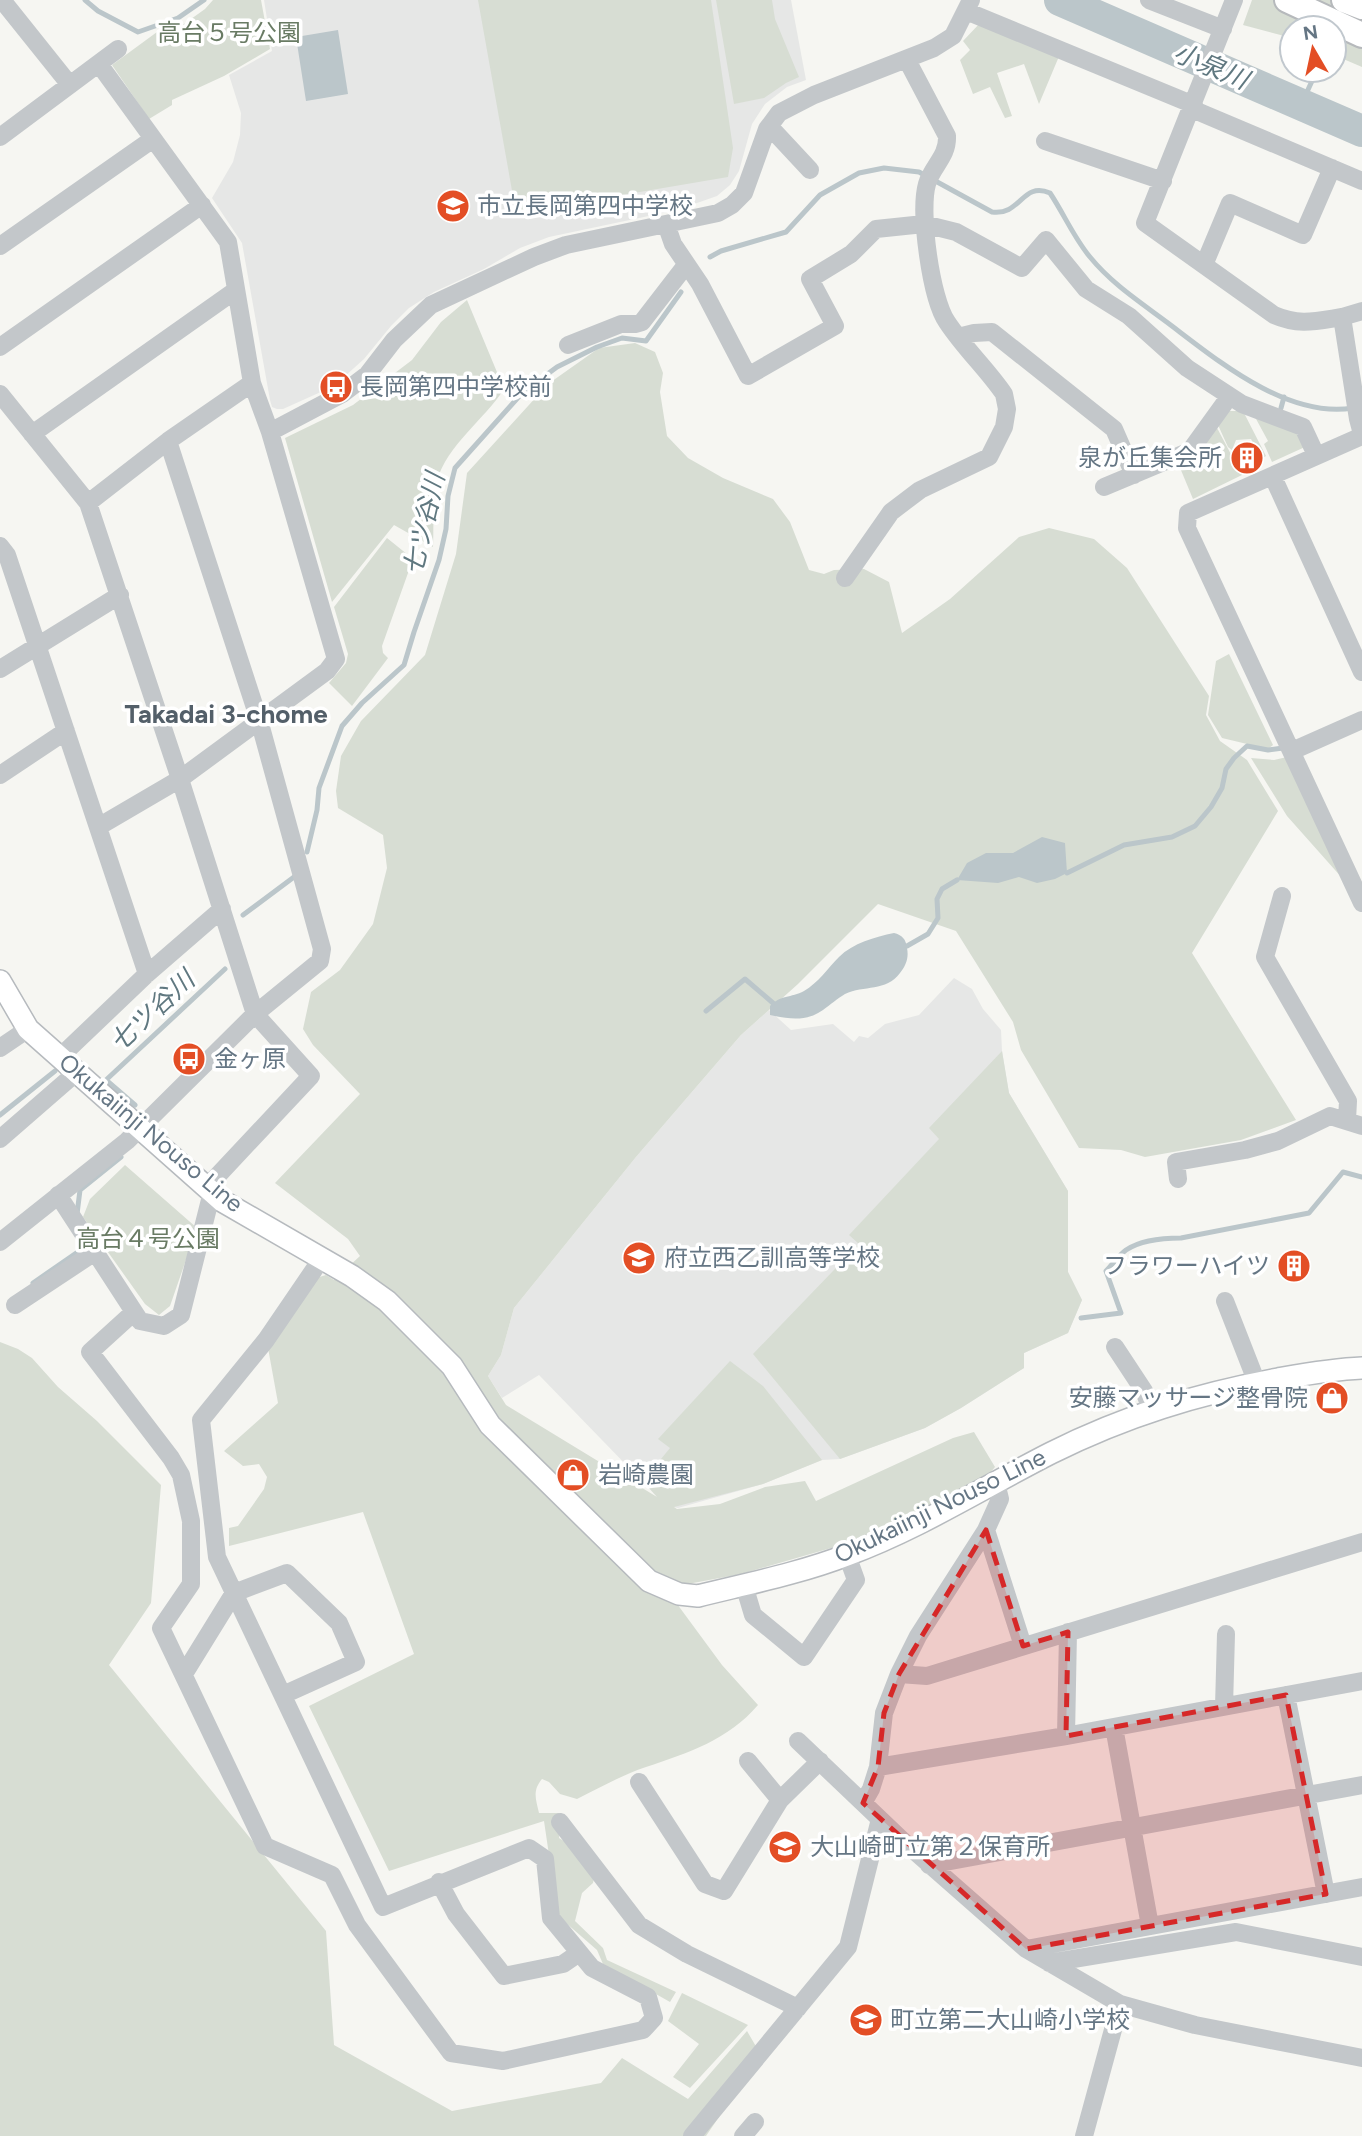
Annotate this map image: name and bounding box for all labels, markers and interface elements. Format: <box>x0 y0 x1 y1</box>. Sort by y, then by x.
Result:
north arrow <box>1278 14 1348 84</box>
park label: 高台５号公園 <box>157 18 301 47</box>
text: N <box>1301 20 1319 45</box>
water label: 小泉川 <box>1169 36 1256 97</box>
school or university icon: 市立長岡第四中学校 <box>434 187 472 225</box>
place label: 市立長岡第四中学校 <box>477 191 693 220</box>
bus stop icon: 長岡第四中学校前 <box>317 368 355 406</box>
place label: 長岡第四中学校前 <box>360 372 552 401</box>
building icon: 泉が丘集会所 <box>1228 439 1266 477</box>
place label: 泉が丘集会所 <box>1078 443 1222 472</box>
water label: 七ツ谷川 <box>397 467 452 578</box>
district label: Takadai 3-chome <box>124 698 328 730</box>
water label: 七ツ谷川 <box>103 962 203 1058</box>
bus stop icon: 金ヶ原 <box>170 1040 208 1078</box>
place label: 金ヶ原 <box>214 1044 286 1073</box>
street label: Okukaiinji Nouso Line <box>53 1047 249 1218</box>
park label: 高台４号公園 <box>76 1224 220 1253</box>
school or university icon: 府立西乙訓高等学校 <box>620 1239 658 1277</box>
place label: 府立西乙訓高等学校 <box>664 1243 880 1272</box>
building icon: フラワーハイツ <box>1275 1247 1313 1285</box>
place label: フラワーハイツ <box>1103 1251 1270 1280</box>
shop icon: 安藤マッサージ整骨院 <box>1313 1379 1351 1417</box>
place label: 安藤マッサージ整骨院 <box>1068 1383 1308 1412</box>
street label: Okukaiinji Nouso Line <box>830 1442 1050 1569</box>
shop icon: 岩崎農園 <box>554 1456 592 1494</box>
place label: 岩崎農園 <box>598 1460 694 1489</box>
school or university icon: 大山崎町立第２保育所 <box>766 1828 804 1866</box>
place label: 大山崎町立第２保育所 <box>810 1832 1050 1861</box>
school or university icon: 町立第二大山崎小学校 <box>847 2001 885 2039</box>
place label: 町立第二大山崎小学校 <box>890 2005 1130 2034</box>

